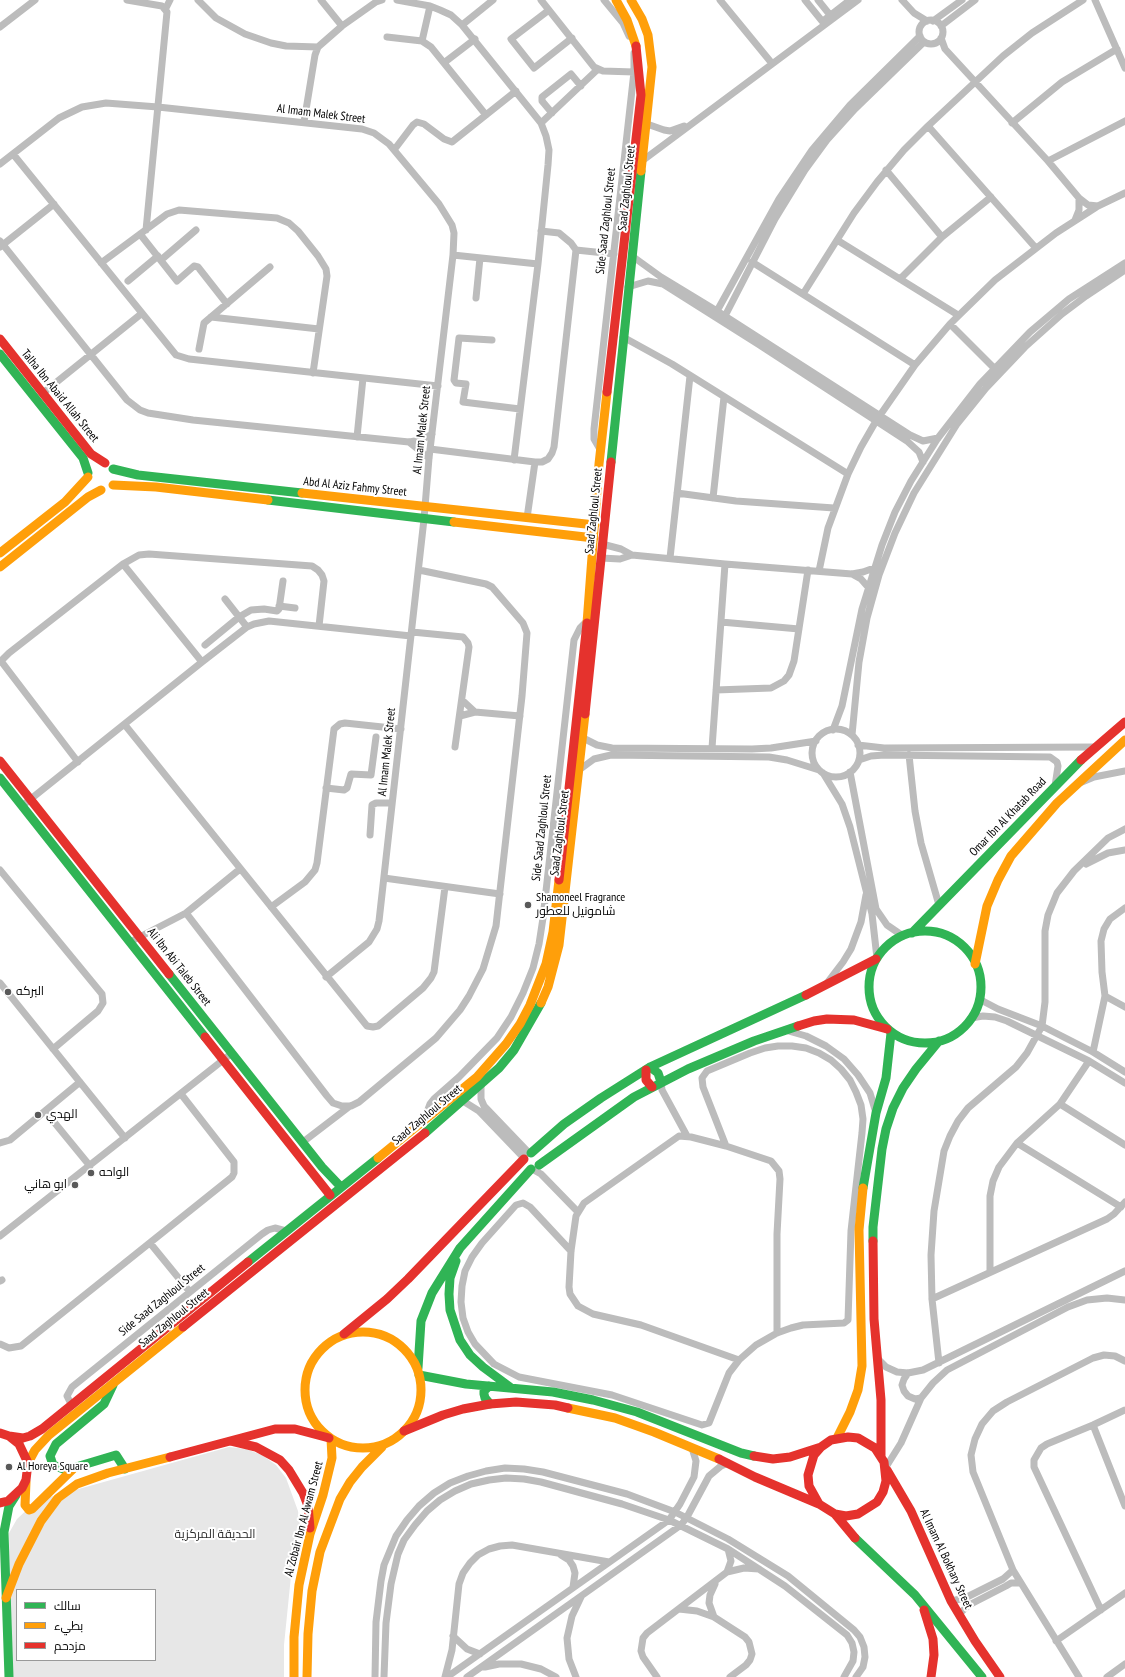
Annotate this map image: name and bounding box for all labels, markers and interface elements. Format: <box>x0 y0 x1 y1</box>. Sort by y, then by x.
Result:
street label: Al Imam Malek Street <box>276 101 366 127</box>
street label: Saad Zaghloul Street <box>615 144 639 232</box>
street label: Side Saad Zaghloul Street <box>593 167 619 275</box>
street label: Talha Ibn Abaid Allah Street <box>18 347 102 445</box>
street label: Al Imam Malek Street <box>410 385 434 475</box>
street label: Saad Zaghloul Street <box>582 467 606 555</box>
street label: Abd Al Aziz Fahmy Street <box>303 474 407 500</box>
street label: Al Imam Malek Street <box>375 707 399 797</box>
street label: Side Saad Zaghloul Street <box>529 774 555 882</box>
street label: Omar Ibn Al Khatab Road <box>967 775 1049 859</box>
street label: Saad Zaghloul Street <box>548 789 572 877</box>
place label: Shamoneel Fragrance شامونيل للعطور <box>536 891 625 919</box>
marker: Shamoneel Fragrance شامونيل للعطور <box>523 900 533 910</box>
street label: Ali Ibn Abi Taleb Street <box>144 925 214 1009</box>
place label: البركه <box>16 985 44 999</box>
marker: البركه <box>3 987 13 997</box>
street label: Saad Zaghloul Street <box>389 1082 465 1148</box>
place label: الهدي <box>46 1108 78 1122</box>
marker: الهدي <box>33 1110 43 1120</box>
place label: الواحه <box>99 1166 129 1180</box>
marker: الواحه <box>86 1168 96 1178</box>
place label: ابو هاني <box>24 1178 67 1192</box>
marker: ابو هاني <box>70 1180 80 1190</box>
street label: Side Saad Zaghloul Street <box>116 1261 208 1339</box>
street label: Saad Zaghloul Street <box>136 1285 212 1351</box>
place label: Al Horeya Square <box>17 1460 88 1474</box>
street label: Al Zobair Ibn Al Awam Street <box>282 1460 326 1578</box>
marker: Al Horeya Square <box>4 1462 14 1472</box>
street label: Al Imam Al Bokhary Street <box>917 1507 975 1611</box>
park label: الحديقة المركزية <box>175 1528 255 1542</box>
legend <box>16 1589 156 1661</box>
text: سالك <box>54 1598 81 1613</box>
text: بطيء <box>54 1618 83 1633</box>
text: مزدحم <box>54 1638 86 1653</box>

